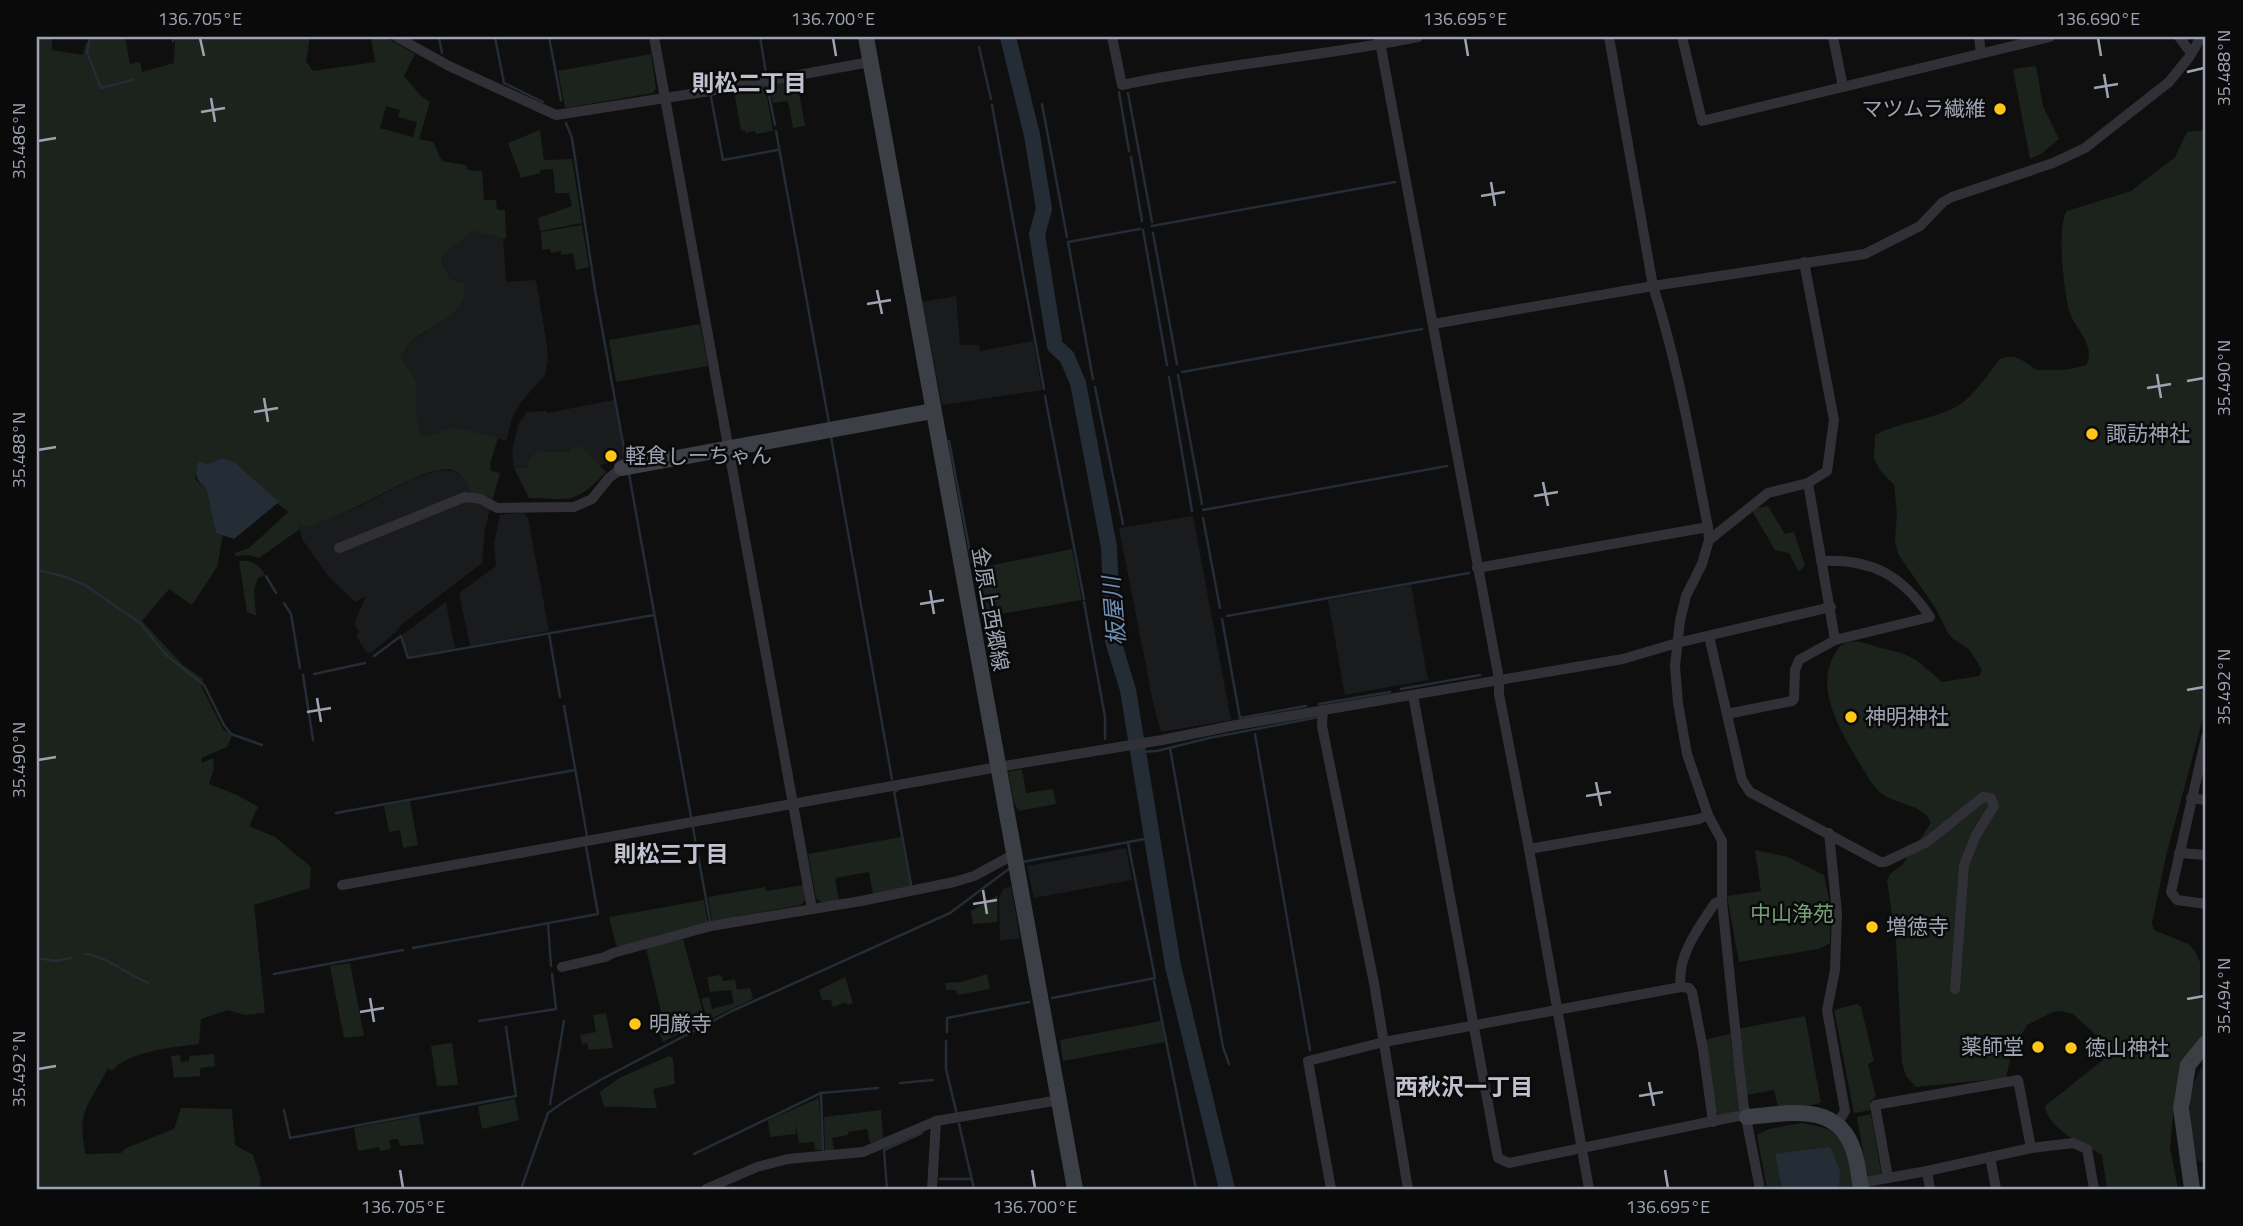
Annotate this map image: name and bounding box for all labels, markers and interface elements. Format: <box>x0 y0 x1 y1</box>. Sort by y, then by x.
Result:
text: 136.705°E <box>158 5 242 32</box>
text: 136.700°E <box>791 5 875 32</box>
text: 136.695°E <box>1423 5 1507 32</box>
text: 136.690°E <box>2056 5 2140 32</box>
text: 35.488°N <box>2210 30 2237 106</box>
district label: 則松二丁目 <box>692 65 807 100</box>
place label: マツムラ繊維 <box>1861 92 1986 124</box>
marker: マツムラ繊維 <box>1992 101 2008 117</box>
text: 35.486°N <box>5 103 32 179</box>
text: 35.490°N <box>2210 340 2237 416</box>
text: 35.488°N <box>5 412 32 488</box>
place label: 諏訪神社 <box>2106 417 2190 449</box>
marker: 諏訪神社 <box>2084 426 2100 442</box>
place label: 軽食しーちゃん <box>625 439 772 471</box>
marker: 軽食しーちゃん <box>603 448 619 464</box>
street label: 金原上西郷線 <box>964 544 1018 674</box>
water label: 板屋川 <box>1093 572 1134 647</box>
text: 35.492°N <box>2210 649 2237 725</box>
place label: 神明神社 <box>1865 700 1949 732</box>
marker: 神明神社 <box>1843 709 1859 725</box>
text: 35.490°N <box>5 722 32 798</box>
district label: 則松三丁目 <box>614 836 729 871</box>
park label: 中山浄苑 <box>1750 897 1834 929</box>
place label: 増徳寺 <box>1886 910 1949 942</box>
marker: 増徳寺 <box>1864 919 1880 935</box>
text: 35.494°N <box>2210 958 2237 1034</box>
place label: 明厳寺 <box>649 1007 712 1039</box>
marker: 明厳寺 <box>627 1016 643 1032</box>
place label: 薬師堂 <box>1961 1030 2024 1062</box>
text: 35.492°N <box>5 1031 32 1107</box>
place label: 徳山神社 <box>2085 1031 2169 1063</box>
marker: 薬師堂 <box>2030 1039 2046 1055</box>
marker: 徳山神社 <box>2063 1040 2079 1056</box>
district label: 西秋沢一丁目 <box>1395 1069 1533 1104</box>
text: 136.705°E <box>361 1193 445 1220</box>
text: 136.700°E <box>993 1193 1077 1220</box>
text: 136.695°E <box>1626 1193 1710 1220</box>

